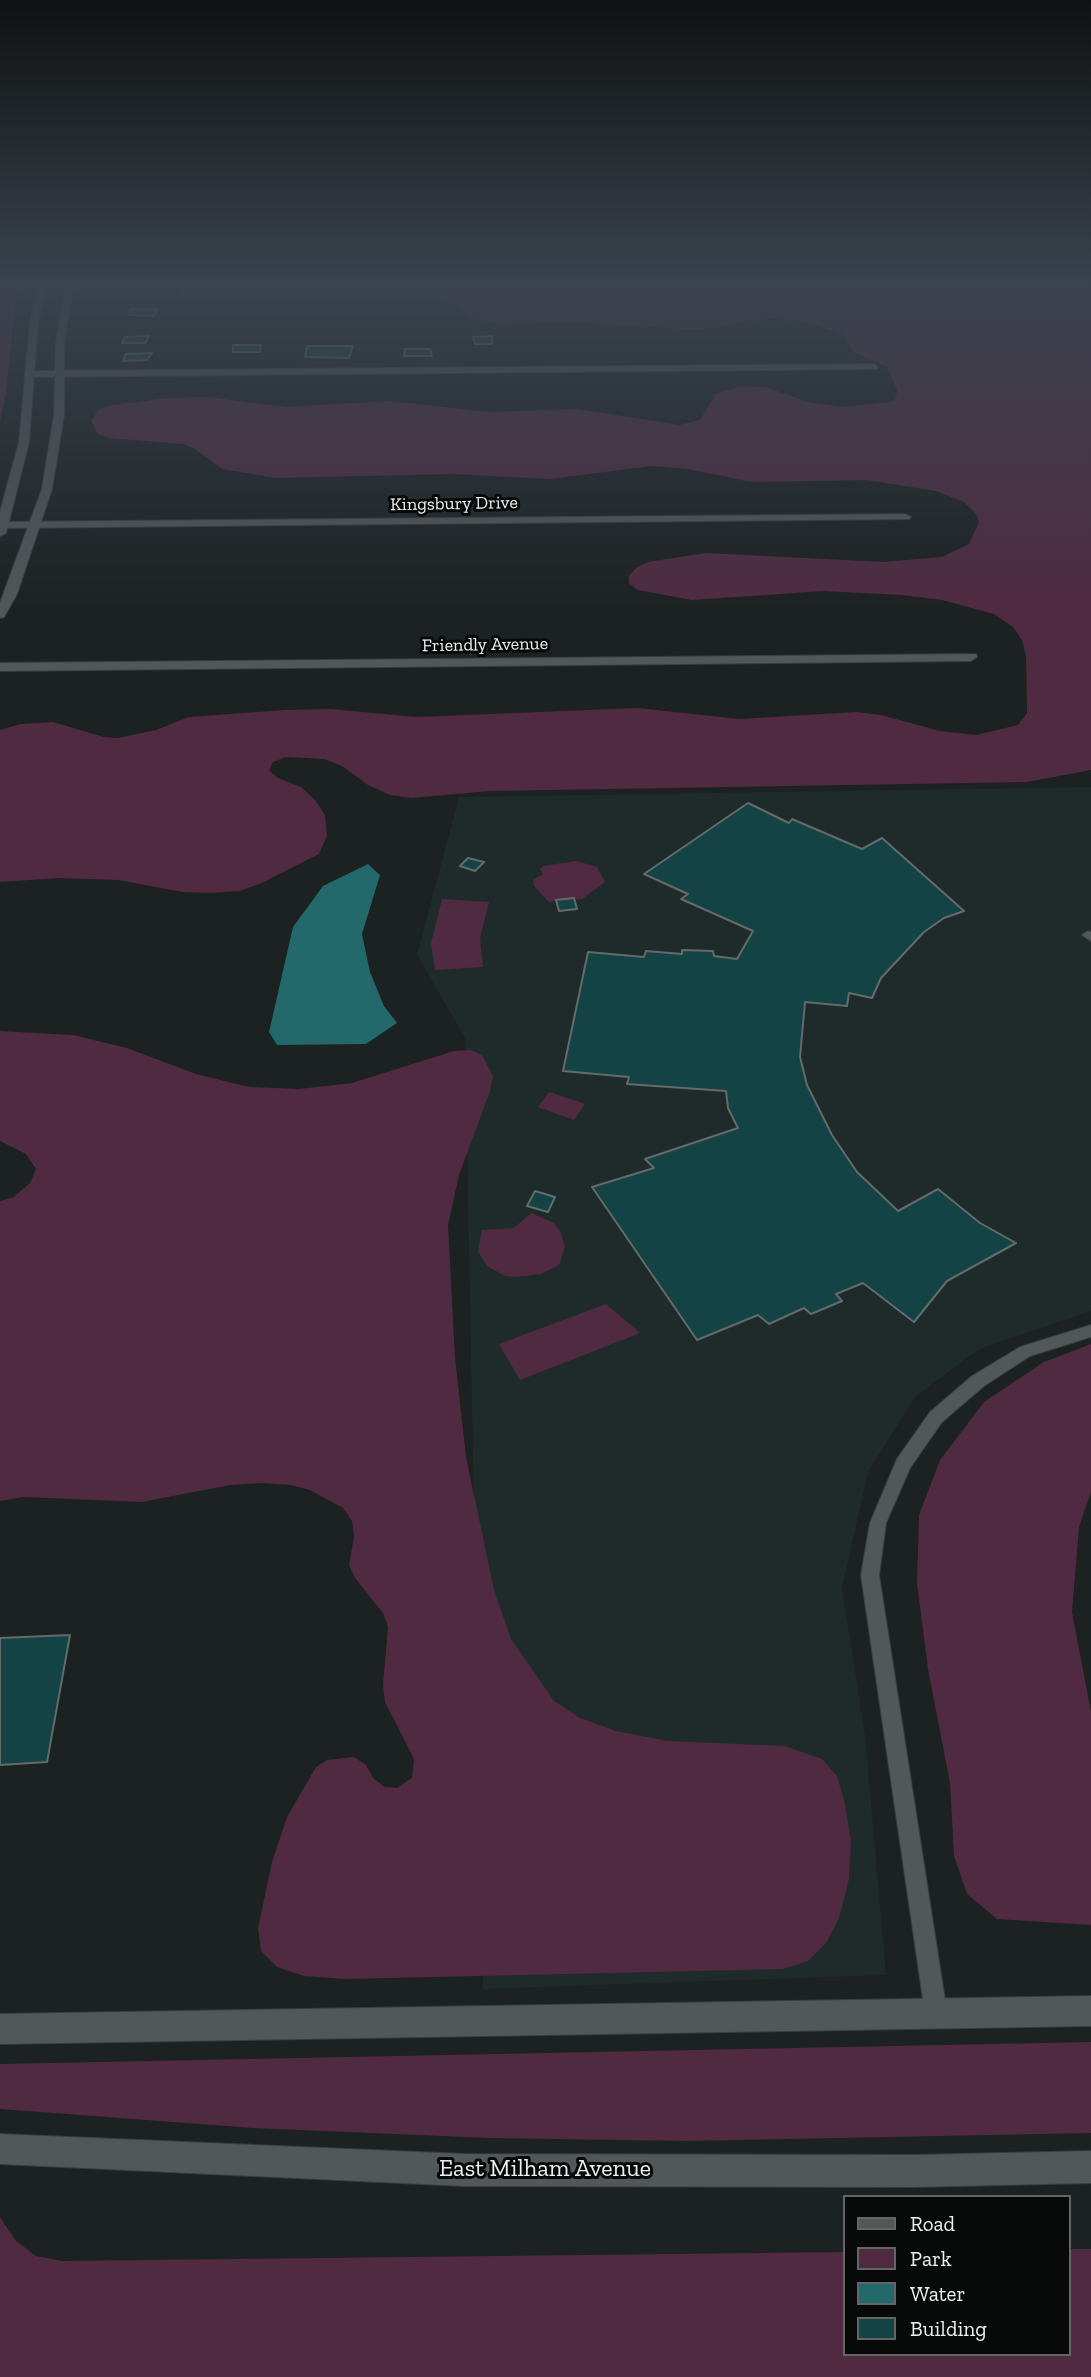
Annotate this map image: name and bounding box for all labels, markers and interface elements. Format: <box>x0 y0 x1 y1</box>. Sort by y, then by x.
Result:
street label: Kingsbury Drive <box>390 492 518 516</box>
street label: Friendly Avenue <box>422 633 548 657</box>
street label: East Milham Avenue <box>439 2155 651 2183</box>
legend <box>842 2195 1070 2356</box>
text: Road <box>910 2211 955 2236</box>
text: Park <box>910 2246 952 2271</box>
text: Water <box>910 2281 965 2306</box>
text: Building <box>910 2316 987 2341</box>

